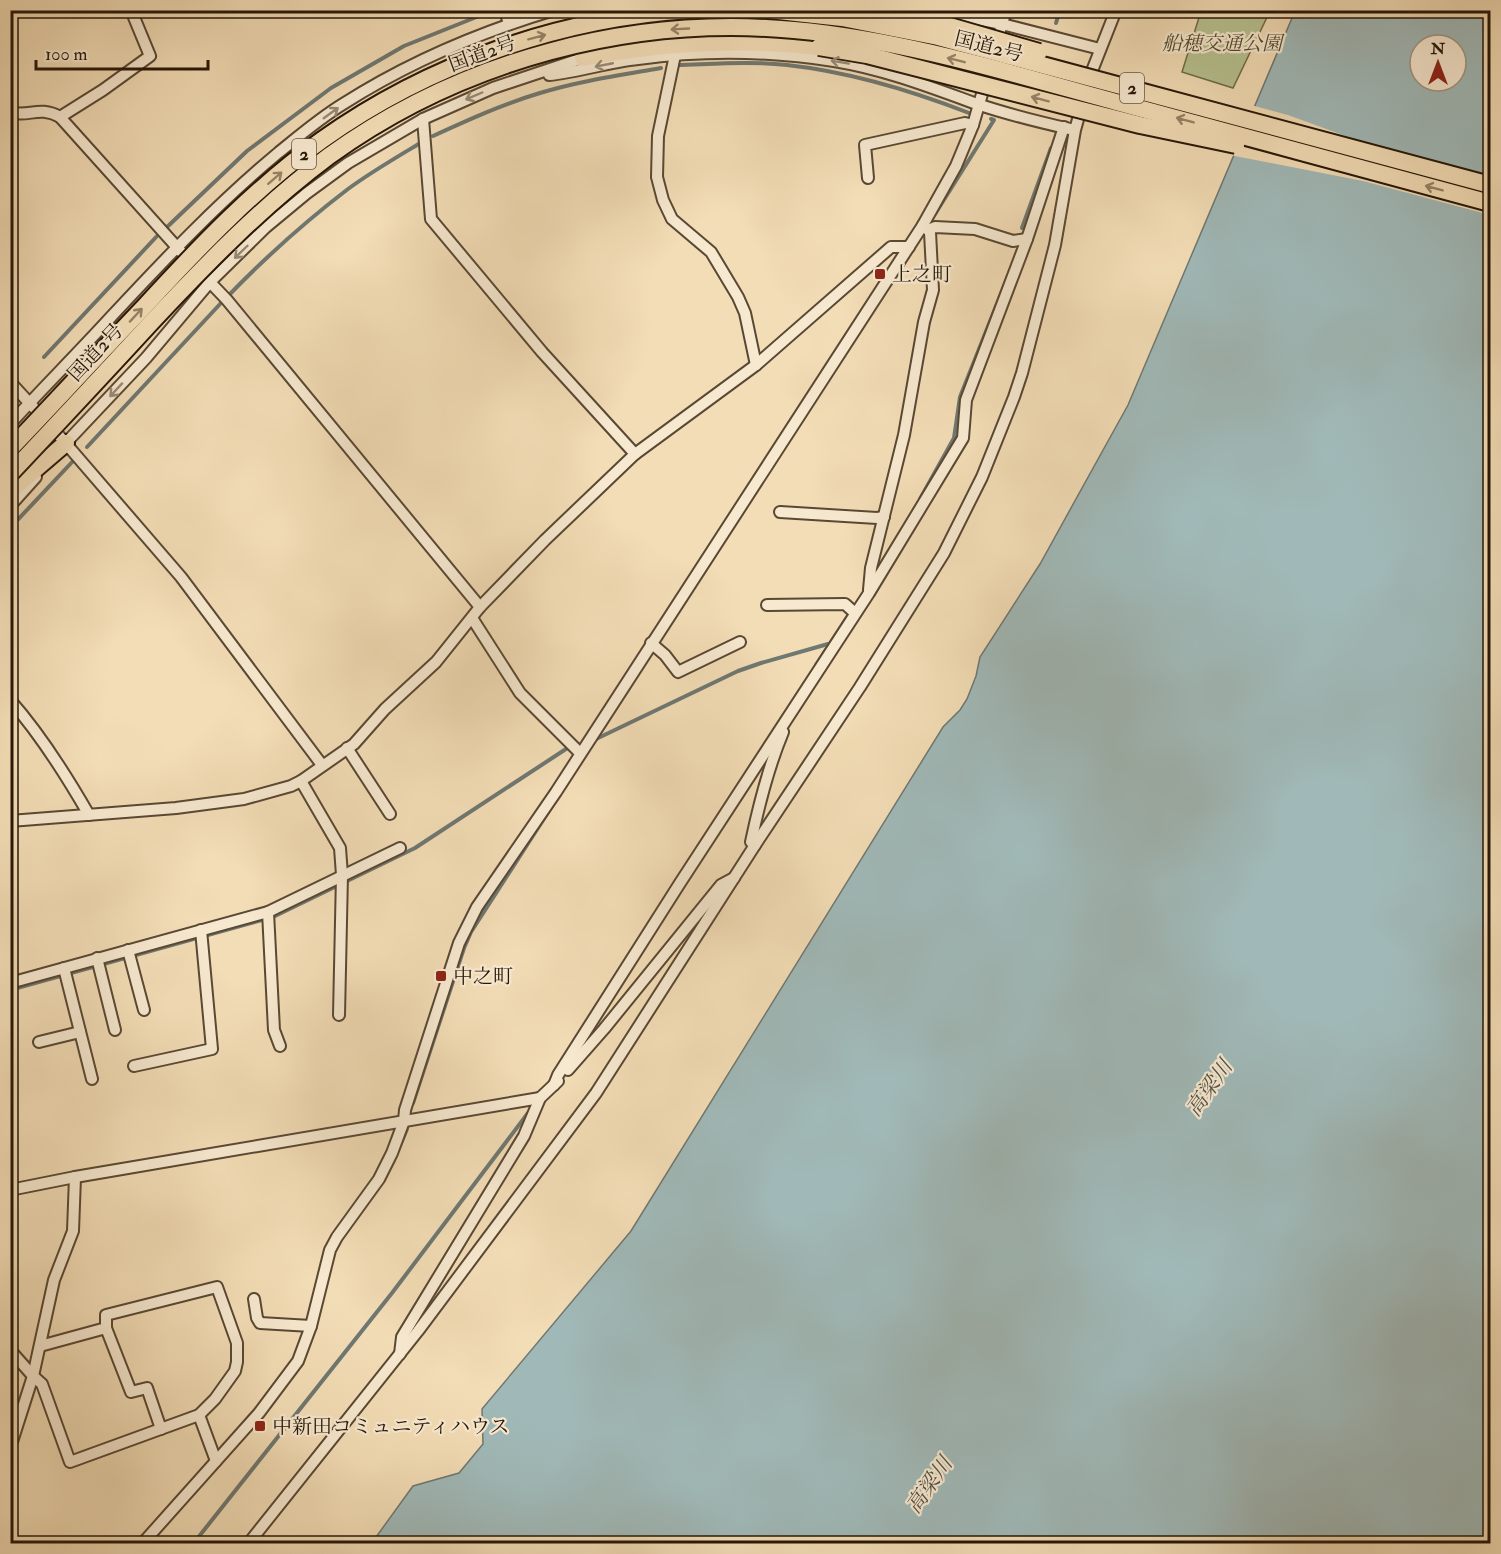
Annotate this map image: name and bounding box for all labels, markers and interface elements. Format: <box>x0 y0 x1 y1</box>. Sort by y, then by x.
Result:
one-way arrow <box>670 24 690 35</box>
street label: 国道2号 <box>952 26 1026 67</box>
street label: 国道2号 <box>445 30 519 77</box>
one-way arrow <box>528 31 547 42</box>
park label: 船穂交通公園 <box>1162 31 1285 56</box>
scale bar <box>36 33 208 71</box>
north arrow <box>1408 33 1468 93</box>
text: N <box>1430 39 1446 59</box>
text: 100 m <box>45 43 88 66</box>
one-way arrow <box>947 53 966 65</box>
one-way arrow <box>830 56 850 67</box>
one-way arrow <box>594 60 614 71</box>
road number: 2 <box>1120 73 1144 103</box>
one-way arrow <box>466 91 484 102</box>
one-way arrow <box>1031 93 1050 105</box>
one-way arrow <box>322 106 338 119</box>
one-way arrow <box>1176 114 1195 126</box>
road number: 2 <box>292 139 316 169</box>
one-way arrow <box>267 171 283 184</box>
one-way arrow <box>1425 181 1444 193</box>
one-way arrow <box>233 245 248 259</box>
place label: 上之町 <box>892 262 952 287</box>
marker: 上之町 <box>873 267 887 281</box>
one-way arrow <box>129 307 144 322</box>
street label: 国道2号 <box>62 318 128 387</box>
one-way arrow <box>109 382 123 397</box>
place label: 中之町 <box>453 964 513 989</box>
marker: 中之町 <box>434 969 448 983</box>
water label: 高梁川 <box>1180 1053 1240 1122</box>
place label: 中新田コミュニティハウス <box>272 1414 509 1439</box>
marker: 中新田コミュニティハウス <box>253 1419 267 1433</box>
water label: 高梁川 <box>900 1450 960 1519</box>

